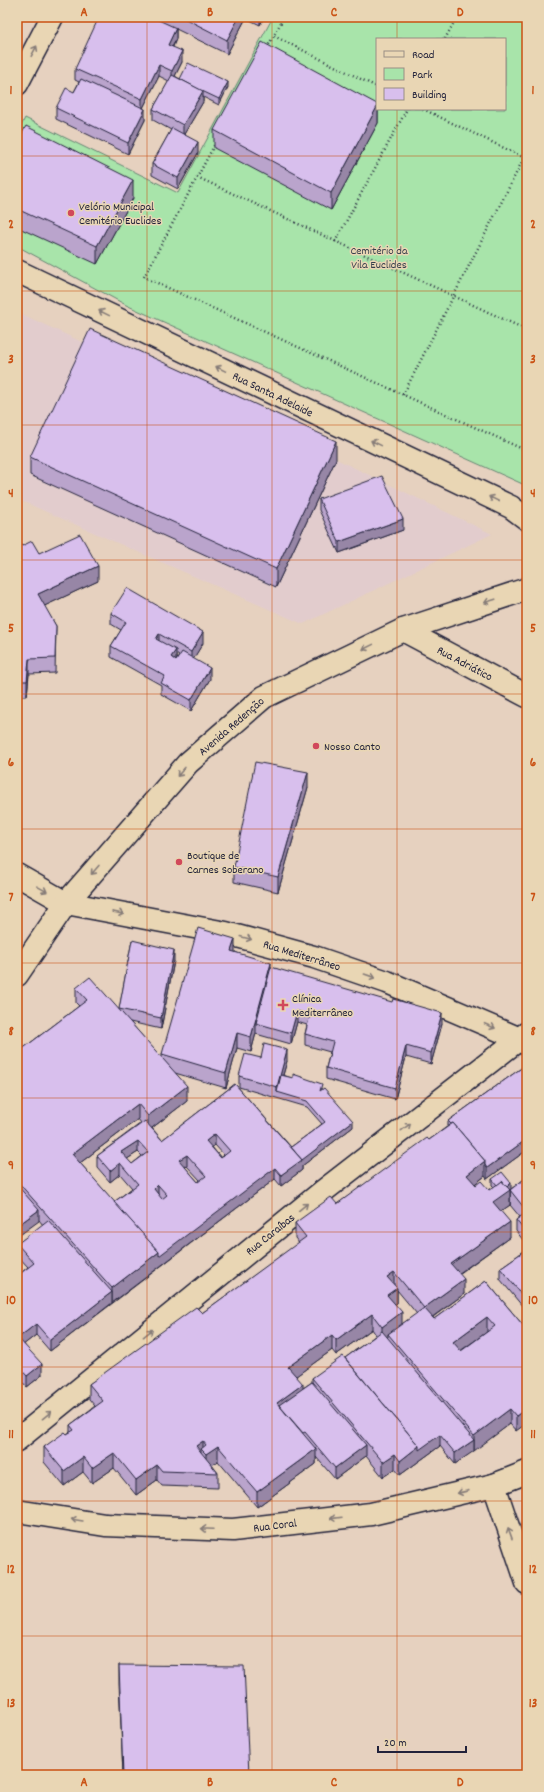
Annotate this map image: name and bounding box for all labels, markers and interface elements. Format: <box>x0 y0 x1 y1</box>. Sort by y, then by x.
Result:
text: A <box>80 4 88 23</box>
text: B <box>207 4 213 23</box>
text: C <box>331 4 338 23</box>
text: D <box>457 4 464 23</box>
legend <box>376 38 506 110</box>
one-way arrow <box>31 45 39 57</box>
text: Road <box>412 47 434 64</box>
text: Park <box>412 67 433 84</box>
text: 1 <box>10 82 13 101</box>
text: 1 <box>532 82 535 101</box>
text: Building <box>412 87 447 104</box>
place label: Velório Municipal Cemitério Euclides <box>79 199 161 230</box>
marker: Velório Municipal Cemitério Euclides <box>66 208 76 218</box>
text: 2 <box>8 216 14 235</box>
text: 2 <box>530 216 536 235</box>
park label: Cemitério da Vila Euclides <box>350 243 408 274</box>
one-way arrow <box>98 309 110 316</box>
text: 3 <box>8 351 14 370</box>
text: 3 <box>530 351 536 370</box>
one-way arrow <box>215 365 227 372</box>
street label: Rua Santa Adelaide <box>229 368 315 422</box>
one-way arrow <box>371 439 383 446</box>
text: 4 <box>8 485 14 504</box>
text: 4 <box>530 485 536 504</box>
one-way arrow <box>488 495 500 502</box>
one-way arrow <box>484 598 497 605</box>
text: 5 <box>8 620 14 639</box>
text: 5 <box>530 620 536 639</box>
one-way arrow <box>363 643 375 651</box>
street label: Rua Adriático <box>433 643 495 686</box>
street label: Avenida Redenção <box>195 694 269 761</box>
place label: Nosso Canto <box>324 739 380 756</box>
marker: Nosso Canto <box>311 741 321 751</box>
text: 6 <box>8 754 15 773</box>
text: 6 <box>530 754 537 773</box>
one-way arrow <box>176 766 185 777</box>
place label: Boutique de Carnes Soberano <box>187 848 264 879</box>
marker: Boutique de Carnes Soberano <box>174 857 184 867</box>
one-way arrow <box>91 864 100 875</box>
one-way arrow <box>36 886 48 893</box>
text: 7 <box>9 889 14 908</box>
text: 7 <box>531 889 536 908</box>
one-way arrow <box>111 909 124 917</box>
one-way arrow <box>239 935 252 943</box>
street label: Rua Mediterrâneo <box>261 937 342 976</box>
one-way arrow <box>364 973 376 981</box>
place label: Clínica Mediterrâneo <box>292 991 353 1022</box>
marker: Clínica Mediterrâneo <box>277 999 289 1011</box>
text: 8 <box>8 1023 14 1042</box>
one-way arrow <box>484 1023 496 1030</box>
text: 8 <box>530 1023 536 1042</box>
one-way arrow <box>400 1123 411 1131</box>
text: 9 <box>8 1157 14 1176</box>
text: 9 <box>530 1157 536 1176</box>
one-way arrow <box>298 1202 309 1211</box>
street label: Rua Caraíbas <box>243 1210 299 1260</box>
text: 10 <box>6 1292 16 1311</box>
text: 10 <box>528 1292 538 1311</box>
one-way arrow <box>143 1329 154 1337</box>
one-way arrow <box>42 1411 53 1420</box>
text: 11 <box>8 1426 14 1445</box>
text: 11 <box>530 1426 536 1445</box>
one-way arrow <box>457 1489 470 1497</box>
one-way arrow <box>330 1514 343 1522</box>
street label: Rua Coral <box>253 1515 298 1538</box>
one-way arrow <box>71 1516 84 1524</box>
one-way arrow <box>201 1525 214 1533</box>
one-way arrow <box>505 1527 513 1539</box>
text: 12 <box>7 1561 16 1580</box>
text: 12 <box>529 1561 538 1580</box>
text: 13 <box>7 1695 16 1714</box>
text: 13 <box>529 1695 538 1714</box>
scale bar <box>378 1728 466 1754</box>
text: 20 m <box>384 1735 407 1752</box>
text: A <box>80 1774 88 1792</box>
text: B <box>207 1774 213 1792</box>
text: C <box>331 1774 338 1792</box>
text: D <box>457 1774 464 1792</box>

